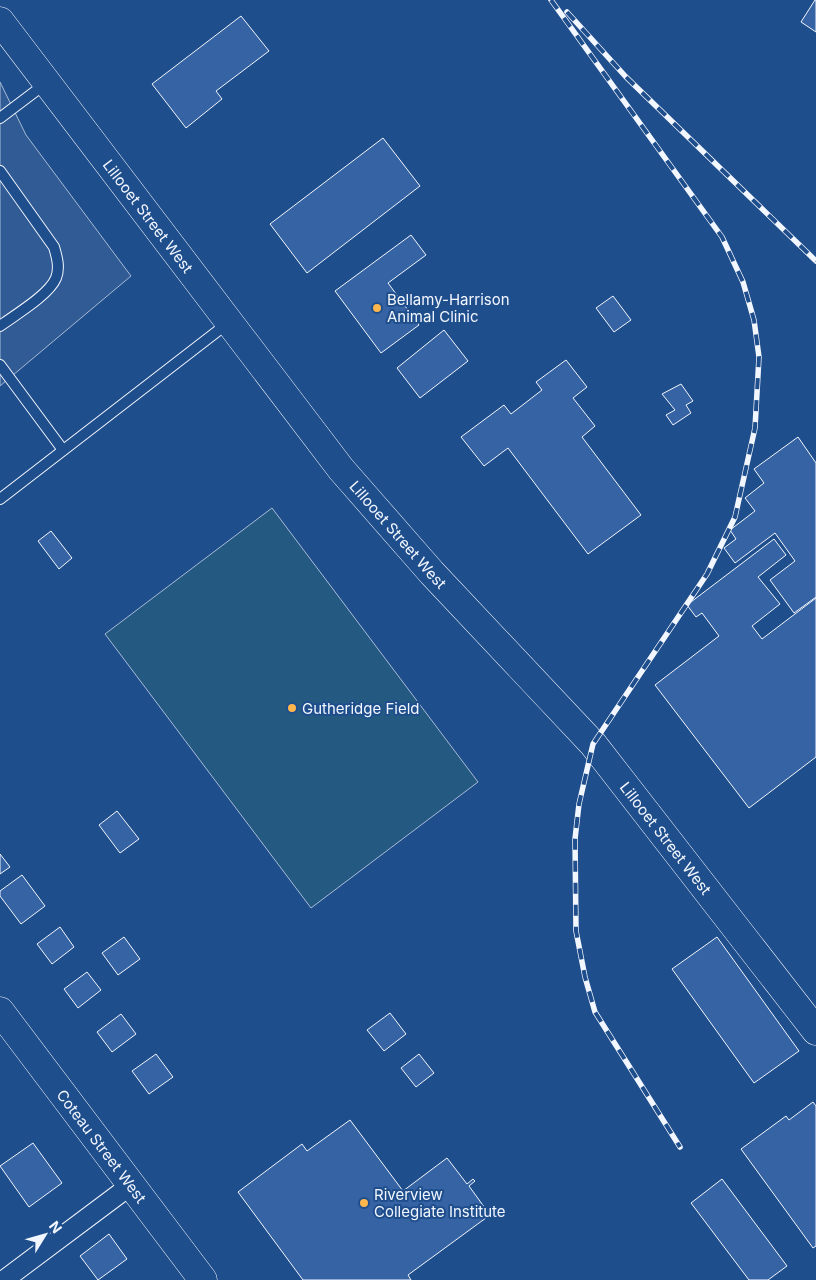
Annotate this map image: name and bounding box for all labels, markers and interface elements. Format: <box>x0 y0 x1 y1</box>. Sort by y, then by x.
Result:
street label: Lillooet Street West <box>99 155 198 276</box>
place label: Bellamy-Harrison Animal Clinic <box>387 290 510 326</box>
marker: Bellamy-Harrison Animal Clinic <box>371 302 383 314</box>
street label: Lillooet Street West <box>346 476 451 592</box>
place label: Gutheridge Field <box>302 699 420 718</box>
marker: Gutheridge Field <box>286 702 298 714</box>
street label: Lillooet Street West <box>616 778 716 898</box>
street label: Coteau Street West <box>53 1085 151 1207</box>
place label: Riverview Collegiate Institute <box>374 1185 506 1221</box>
marker: Riverview Collegiate Institute <box>358 1197 370 1209</box>
north arrow <box>20 1210 70 1260</box>
text: N <box>46 1217 66 1236</box>

